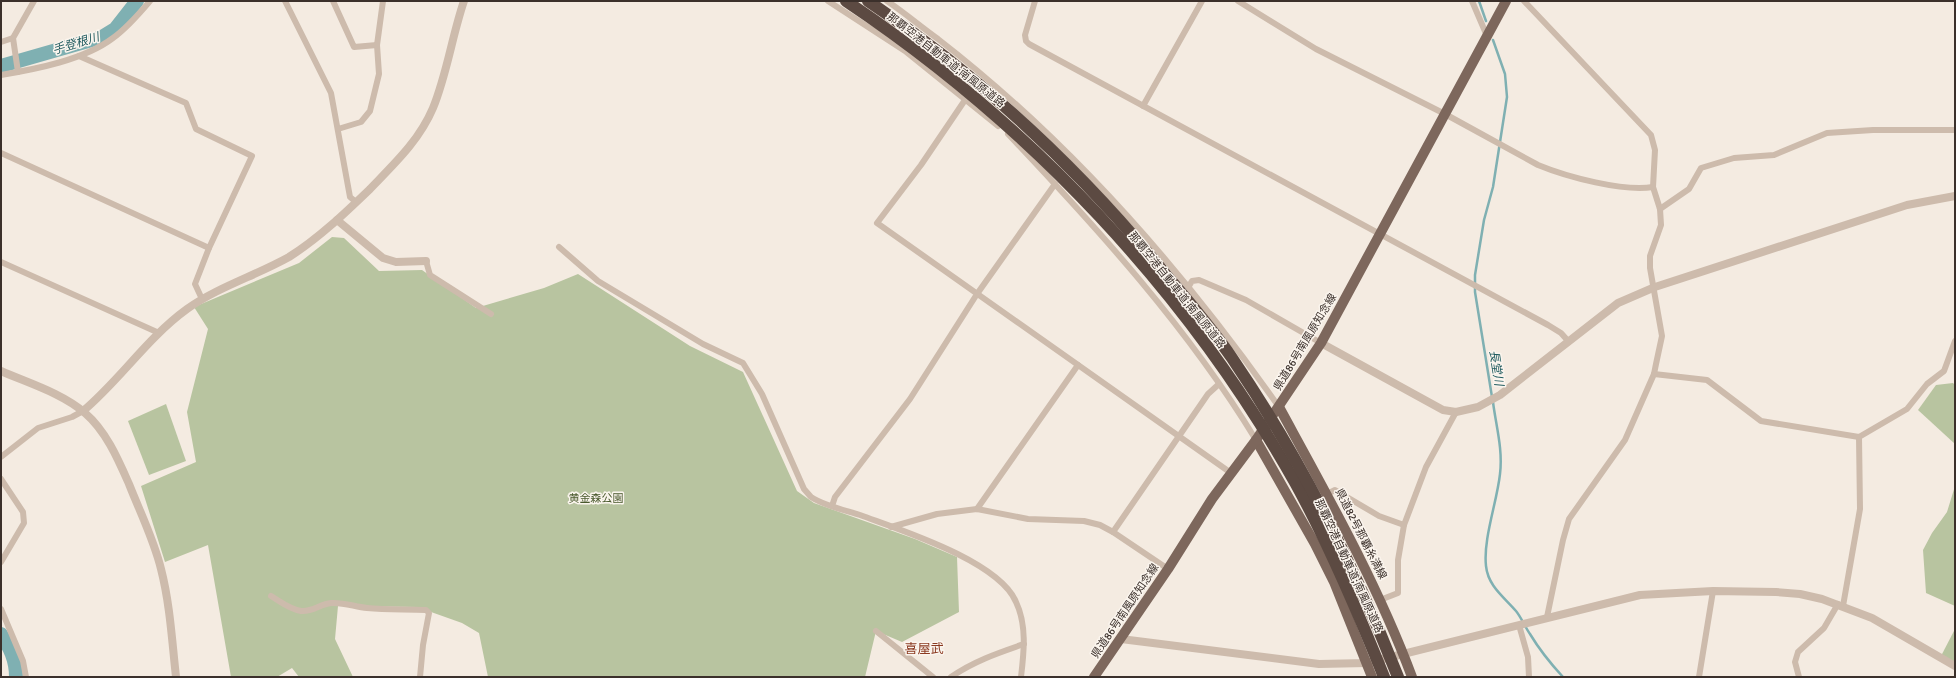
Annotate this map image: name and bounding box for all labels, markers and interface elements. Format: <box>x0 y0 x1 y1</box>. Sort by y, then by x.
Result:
street label: 那覇空港自動車道;南風原道路 <box>884 10 1008 110</box>
water label: 手登根川 <box>51 29 103 58</box>
street label: 那覇空港自動車道;南風原道路 <box>1126 229 1228 351</box>
street label: 県道86号南風原知念線 <box>1271 291 1339 393</box>
water label: 長堂川 <box>1486 349 1507 389</box>
street label: 県道82号那覇糸満線 <box>1333 487 1389 581</box>
park label: 黄金森公園 <box>569 492 624 505</box>
street label: 那覇空港自動車道;南風原道路 <box>1312 497 1386 635</box>
street label: 県道86号南風原知念線 <box>1089 561 1161 661</box>
district label: 喜屋武 <box>904 641 944 657</box>

